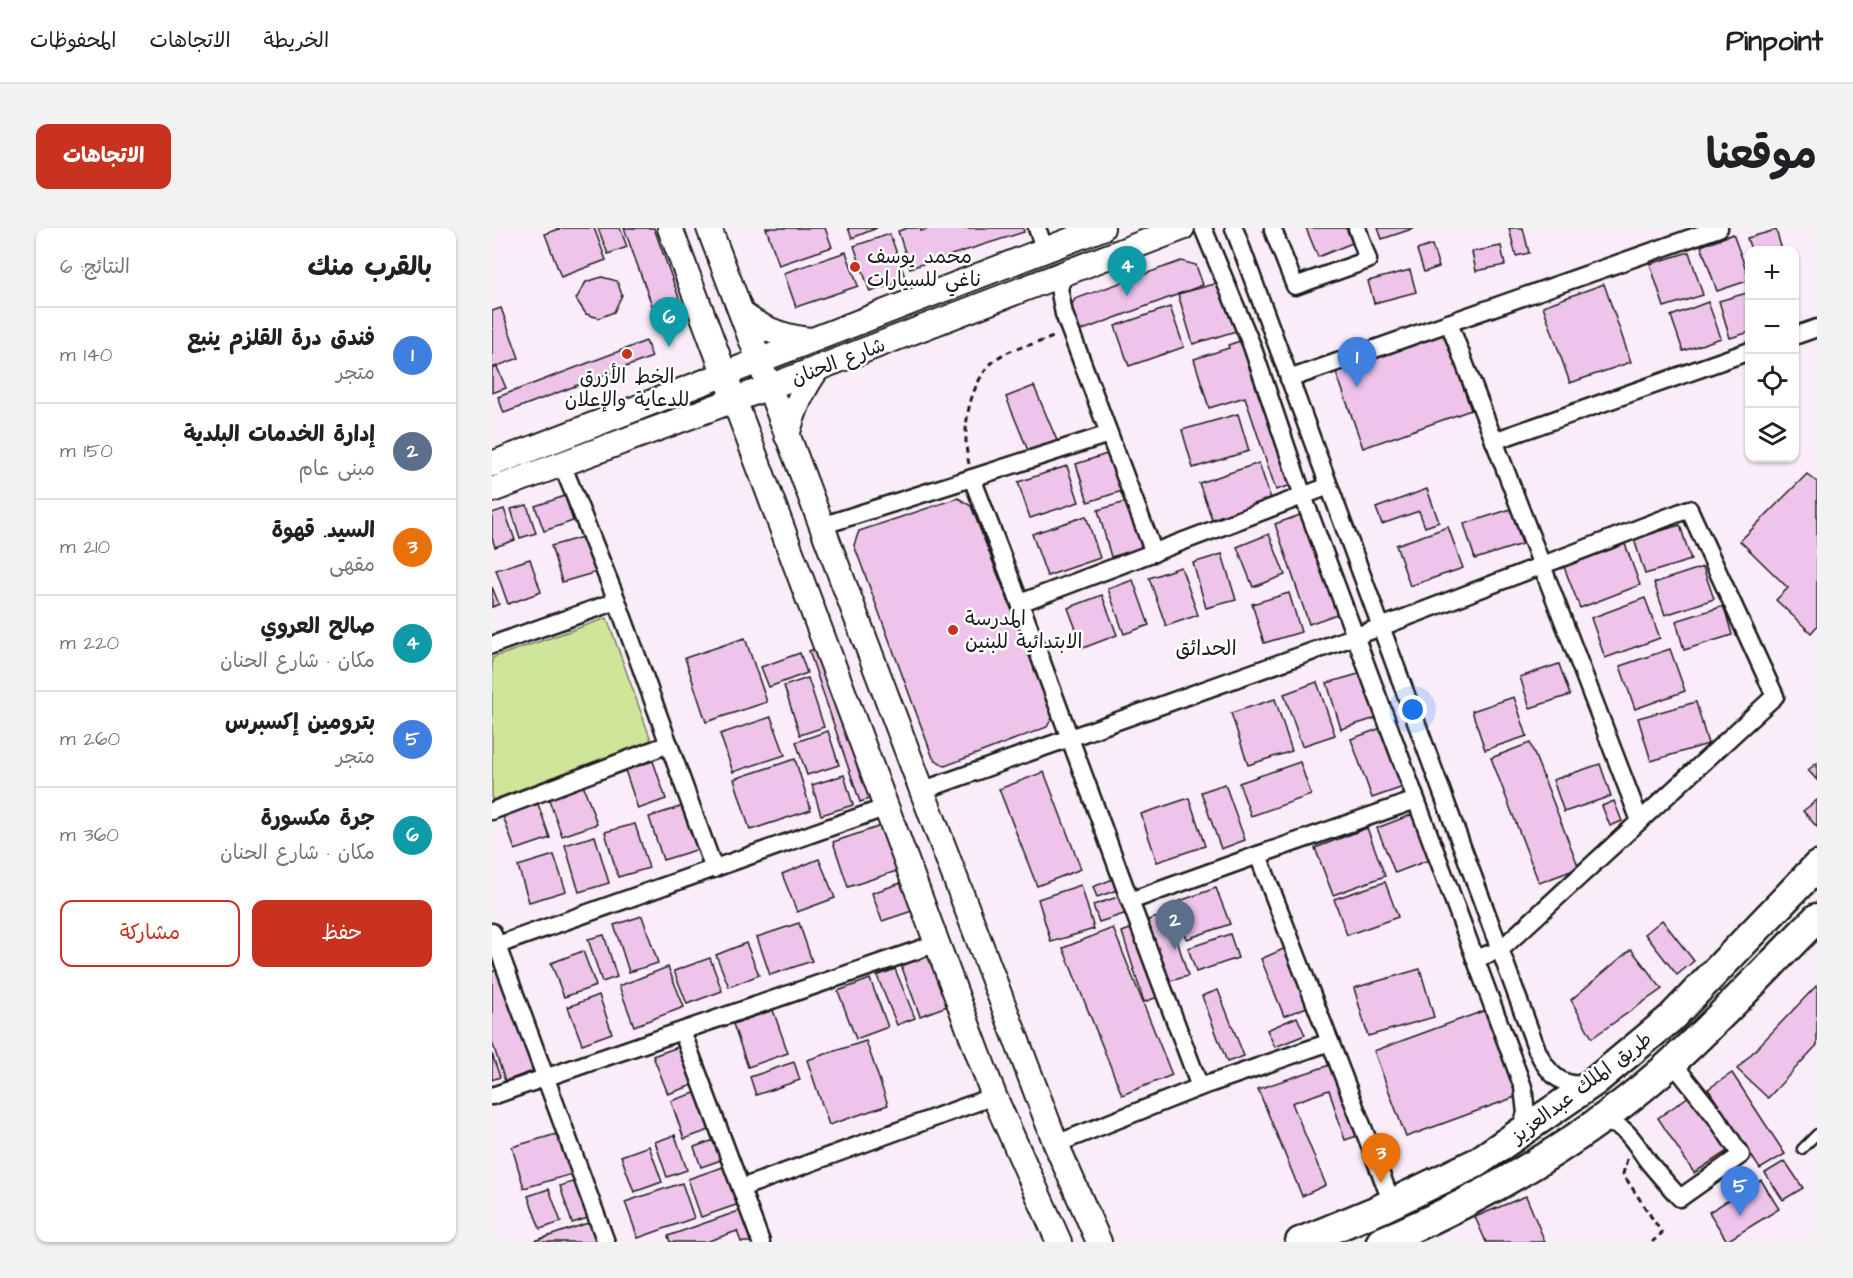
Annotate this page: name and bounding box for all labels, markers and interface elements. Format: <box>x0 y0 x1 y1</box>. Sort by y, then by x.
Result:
text: Pinpoint <box>1726 22 1823 61</box>
text: المحفوظات <box>30 26 116 55</box>
text: الاتجاهات <box>149 26 231 55</box>
text: الخريطة <box>264 26 329 55</box>
button: الاتجاهات <box>36 124 171 189</box>
text: موقعنا <box>1706 127 1817 185</box>
place label: محمد يوسف ناغي للسيارات <box>867 243 981 297</box>
map controls <box>1745 246 1799 462</box>
button: + <box>1745 246 1799 300</box>
pin: 4 <box>1108 247 1146 296</box>
text: بالقرب منك <box>308 249 432 285</box>
text: النتائج: 6 <box>60 253 130 281</box>
marker: محمد يوسف ناغي للسيارات <box>848 260 862 274</box>
pin: 6 <box>650 298 688 347</box>
button: − <box>1745 300 1799 354</box>
text: فندق درة القلزم ينبع <box>187 323 375 354</box>
street label: شارع الحنان <box>787 331 890 393</box>
pin: 1 <box>1338 338 1376 387</box>
text: 140 m <box>60 341 112 369</box>
text: 1 <box>411 341 414 369</box>
marker: الخط الأزرق للدعاية والإعلان <box>620 347 634 361</box>
button: locate <box>1745 354 1799 408</box>
text: متجر <box>336 359 375 387</box>
place label: الخط الأزرق للدعاية والإعلان <box>565 363 689 414</box>
button: layers <box>1745 408 1799 462</box>
text: إدارة الخدمات البلدية <box>183 419 375 450</box>
text: 150 m <box>60 437 113 465</box>
text: 2 <box>407 437 418 465</box>
text: مبنى عام <box>298 455 375 483</box>
text: السيد. قهوة <box>272 515 375 546</box>
text: 210 m <box>60 533 110 561</box>
text: 3 <box>407 533 418 561</box>
text: مقهى <box>329 551 375 579</box>
place label: المدرسة الابتدائية للبنين <box>965 605 1083 656</box>
text: صالح العروي <box>261 611 375 642</box>
marker: المدرسة الابتدائية للبنين <box>946 623 960 637</box>
text: 220 m <box>60 629 119 657</box>
text: 4 <box>406 629 419 657</box>
district label: الحدائق <box>1175 634 1237 663</box>
text: مكان · شارع الحنان <box>220 647 375 675</box>
your location <box>1398 695 1427 724</box>
text: بترومين إكسبرس <box>225 707 375 738</box>
text: 260 m <box>60 725 120 753</box>
text: 5 <box>405 725 420 753</box>
text: متجر <box>336 743 375 771</box>
text: جرة مكسورة <box>261 803 375 834</box>
text: 360 m <box>60 821 119 849</box>
text: 6 <box>406 821 419 849</box>
text: مكان · شارع الحنان <box>220 839 375 867</box>
button: مشاركة <box>60 900 240 967</box>
button: حفظ <box>252 900 432 967</box>
pin: 2 <box>1156 900 1194 950</box>
street label: طريق الملك عبدالعزيز <box>1504 1025 1658 1151</box>
pin: 3 <box>1362 1134 1400 1183</box>
pin: 5 <box>1720 1166 1760 1216</box>

